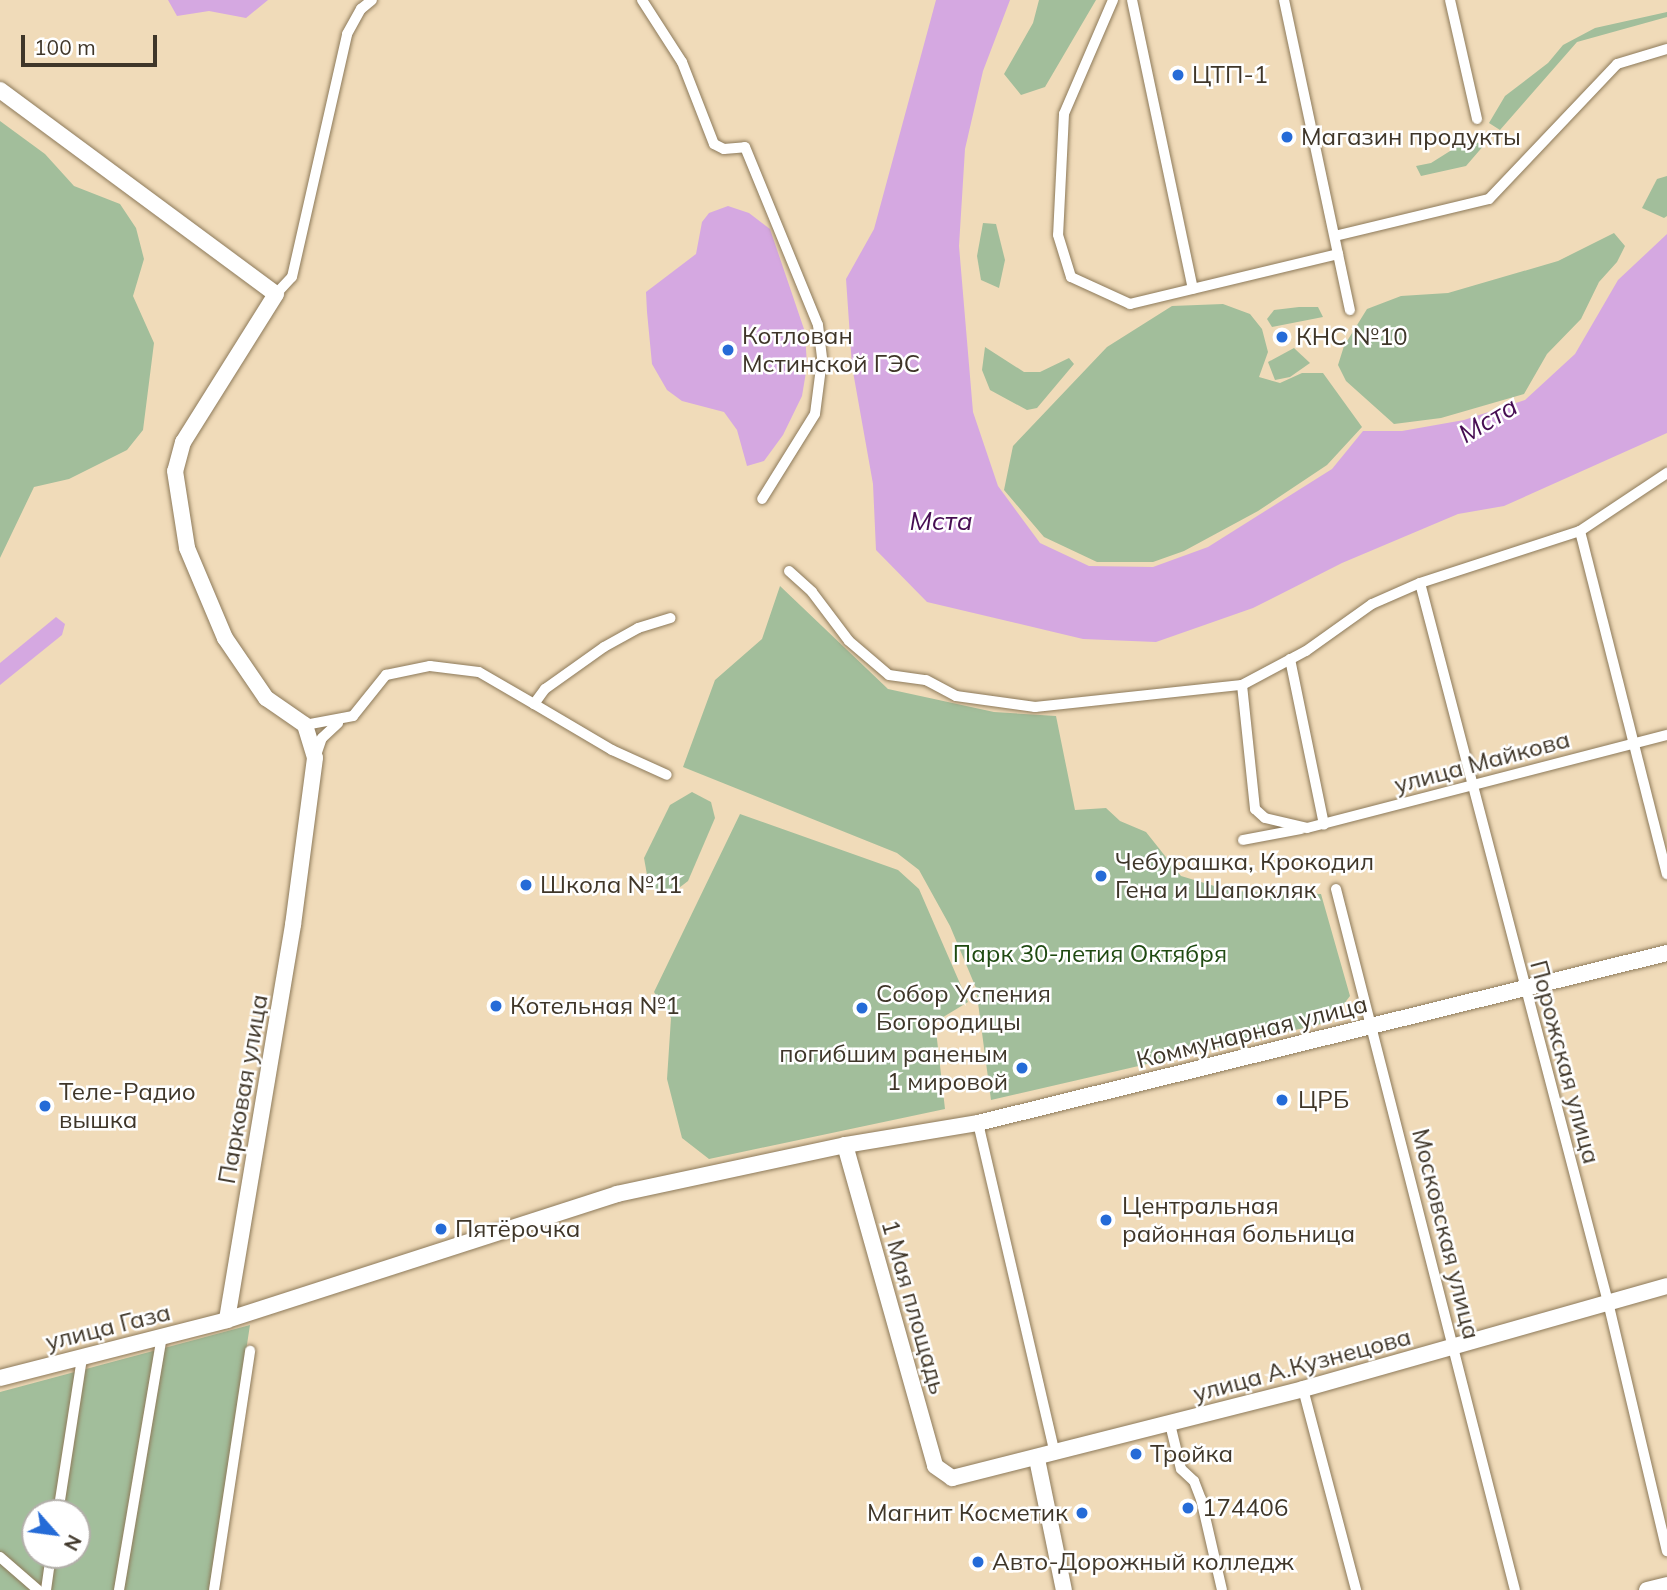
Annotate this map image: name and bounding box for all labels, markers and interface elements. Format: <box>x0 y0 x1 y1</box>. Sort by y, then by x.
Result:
scale bar <box>24 21 161 65</box>
text: 100 m <box>34 34 96 60</box>
place label: ЦТП-1 <box>1192 61 1268 89</box>
marker: ЦТП-1 <box>1170 67 1186 83</box>
place label: Магазин продукты <box>1301 123 1521 151</box>
marker: Магазин продукты <box>1279 129 1295 145</box>
place label: Котлован Мстинской ГЭС <box>742 322 920 378</box>
place label: КНС №10 <box>1296 323 1408 351</box>
marker: КНС №10 <box>1274 329 1290 345</box>
marker: Котлован Мстинской ГЭС <box>720 342 736 358</box>
water label: Мста <box>1453 390 1523 450</box>
water label: Мста <box>909 505 973 537</box>
street label: улица Майкова <box>1391 725 1573 799</box>
place label: Чебурашка, Крокодил Гена и Шапокляк <box>1115 848 1374 904</box>
marker: Чебурашка, Крокодил Гена и Шапокляк <box>1093 868 1109 884</box>
place label: Школа №11 <box>540 871 682 899</box>
marker: Школа №11 <box>518 877 534 893</box>
park label: Парк 30-летия Октября <box>953 940 1227 968</box>
street label: Порожская улица <box>1524 957 1606 1167</box>
place label: Собор Успения Богородицы <box>876 980 1051 1036</box>
street label: Коммунарная улица <box>1134 989 1370 1075</box>
street label: Парковая улица <box>212 992 274 1186</box>
place label: Котельная №1 <box>510 992 680 1020</box>
marker: Котельная №1 <box>488 998 504 1014</box>
marker: Собор Успения Богородицы <box>854 1000 870 1016</box>
place label: погибшим раненым 1 мировой <box>779 1040 1008 1096</box>
marker: погибшим раненым 1 мировой <box>1014 1060 1030 1076</box>
place label: Теле-Радио вышка <box>59 1078 196 1134</box>
place label: ЦРБ <box>1298 1086 1349 1114</box>
marker: ЦРБ <box>1272 1090 1292 1110</box>
marker: Теле-Радио вышка <box>37 1098 53 1114</box>
street label: Московская улица <box>1406 1126 1486 1342</box>
place label: Центральная районная больница <box>1122 1192 1355 1248</box>
marker: Центральная районная больница <box>1096 1210 1116 1230</box>
place label: Пятёрочка <box>455 1215 580 1243</box>
street label: 1 Мая площадь <box>875 1216 953 1398</box>
marker: Пятёрочка <box>433 1221 449 1237</box>
street label: улица Газа <box>43 1298 173 1356</box>
street label: улица А.Кузнецова <box>1190 1322 1414 1408</box>
place label: Тройка <box>1150 1440 1233 1468</box>
marker: Тройка <box>1128 1446 1144 1462</box>
place label: 174406 <box>1202 1494 1288 1522</box>
north arrow <box>21 1499 91 1569</box>
place label: Магнит Косметик <box>867 1499 1068 1527</box>
marker: 174406 <box>1180 1500 1196 1516</box>
marker: Магнит Косметик <box>1074 1505 1090 1521</box>
text: N <box>59 1531 87 1555</box>
place label: Авто-Дорожный колледж <box>992 1548 1294 1576</box>
marker: Авто-Дорожный колледж <box>970 1554 986 1570</box>

